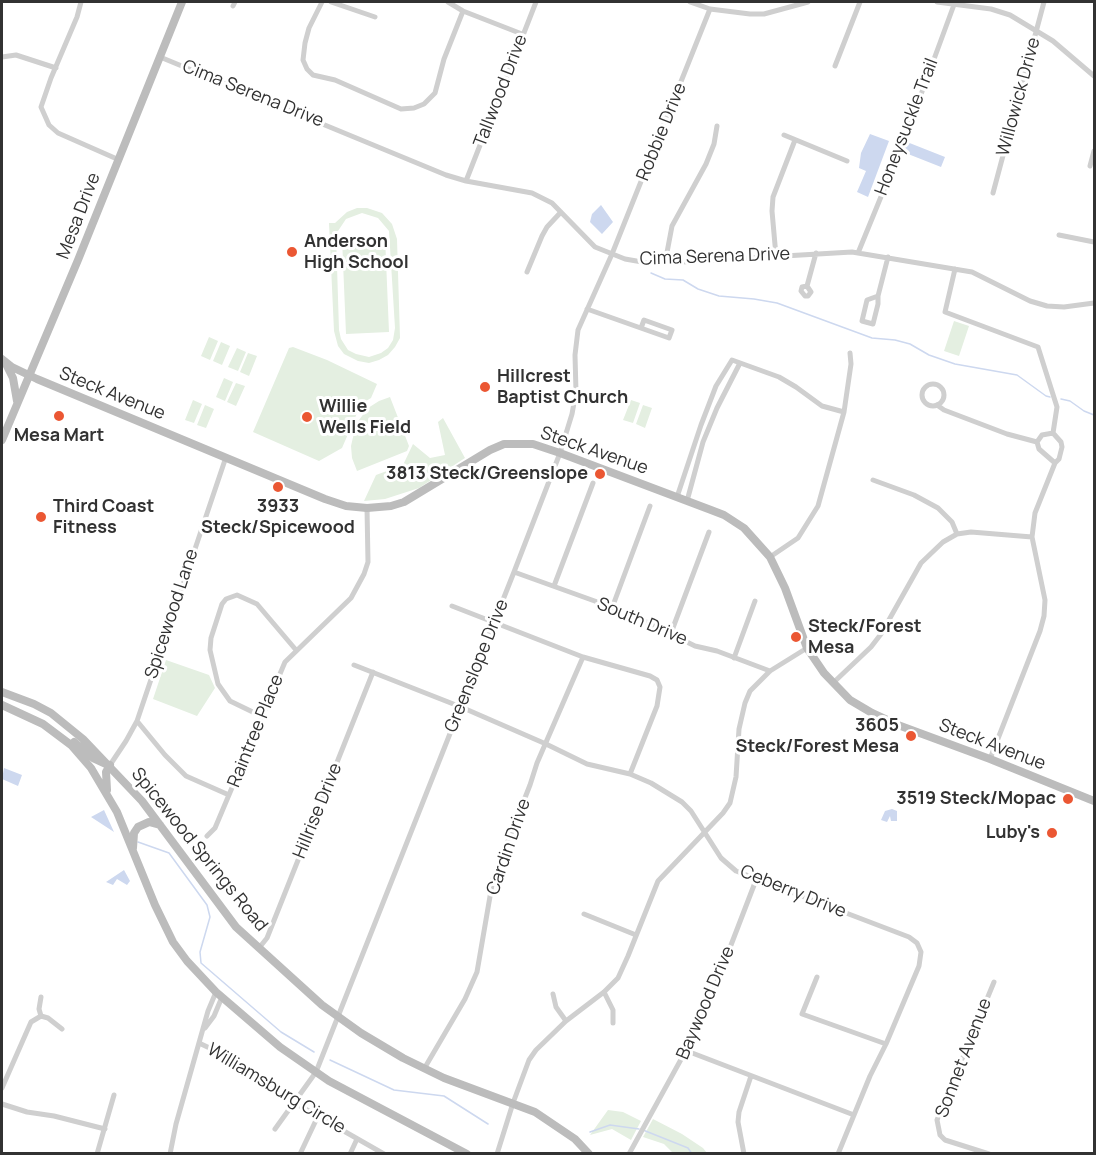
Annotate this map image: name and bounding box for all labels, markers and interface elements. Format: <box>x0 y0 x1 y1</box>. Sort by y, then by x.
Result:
street label: Tallwood Drive <box>470 32 532 150</box>
street label: Willowick Drive <box>993 35 1045 159</box>
street label: Honeysuckle Trail <box>871 55 943 199</box>
street label: Cima Serena Drive <box>179 56 327 132</box>
street label: Robbie Drive <box>633 80 691 184</box>
street label: Mesa Drive <box>53 170 105 262</box>
place label: Anderson High School <box>304 231 409 274</box>
street label: Cima Serena Drive <box>639 244 791 270</box>
marker: Anderson High School <box>285 245 299 259</box>
street label: Steck Avenue <box>56 363 168 425</box>
place label: Hillcrest Baptist Church <box>497 366 628 409</box>
marker: Hillcrest Baptist Church <box>478 380 492 394</box>
place label: Willie Wells Field <box>319 396 411 438</box>
marker: Mesa Mart <box>52 409 66 423</box>
marker: Willie Wells Field <box>300 410 314 424</box>
street label: Steck Avenue <box>537 422 651 480</box>
place label: Mesa Mart <box>14 425 104 447</box>
place label: 3813 Steck/Greenslope <box>386 463 588 485</box>
marker: 3813 Steck/Greenslope <box>593 467 607 481</box>
marker: 3933 Steck/Spicewood <box>271 480 285 494</box>
place label: Third Coast Fitness <box>53 496 154 538</box>
place label: 3933 Steck/Spicewood <box>201 496 355 538</box>
marker: Third Coast Fitness <box>34 510 48 524</box>
street label: Spicewood Lane <box>141 546 203 682</box>
street label: South Drive <box>594 593 690 651</box>
street label: Greenslope Drive <box>440 596 514 736</box>
place label: Steck/Forest Mesa <box>808 616 921 658</box>
marker: Steck/Forest Mesa <box>789 630 803 644</box>
street label: Raintree Place <box>224 671 288 791</box>
place label: 3605 Steck/Forest Mesa <box>736 715 899 758</box>
street label: Steck Avenue <box>936 715 1048 775</box>
marker: 3605 Steck/Forest Mesa <box>904 729 918 743</box>
street label: Hillrise Drive <box>289 760 347 862</box>
street label: Spicewood Springs Road <box>126 764 272 936</box>
place label: 3519 Steck/Mopac <box>896 788 1056 810</box>
marker: 3519 Steck/Mopac <box>1061 792 1075 806</box>
street label: Cardin Drive <box>482 796 536 898</box>
place label: Luby's <box>986 822 1040 844</box>
marker: Luby's <box>1045 826 1059 840</box>
street label: Ceberry Drive <box>737 861 849 923</box>
street label: Baywood Drive <box>672 943 740 1063</box>
street label: Sonnet Avenue <box>931 995 997 1121</box>
street label: Williamsburg Circle <box>203 1039 349 1139</box>

